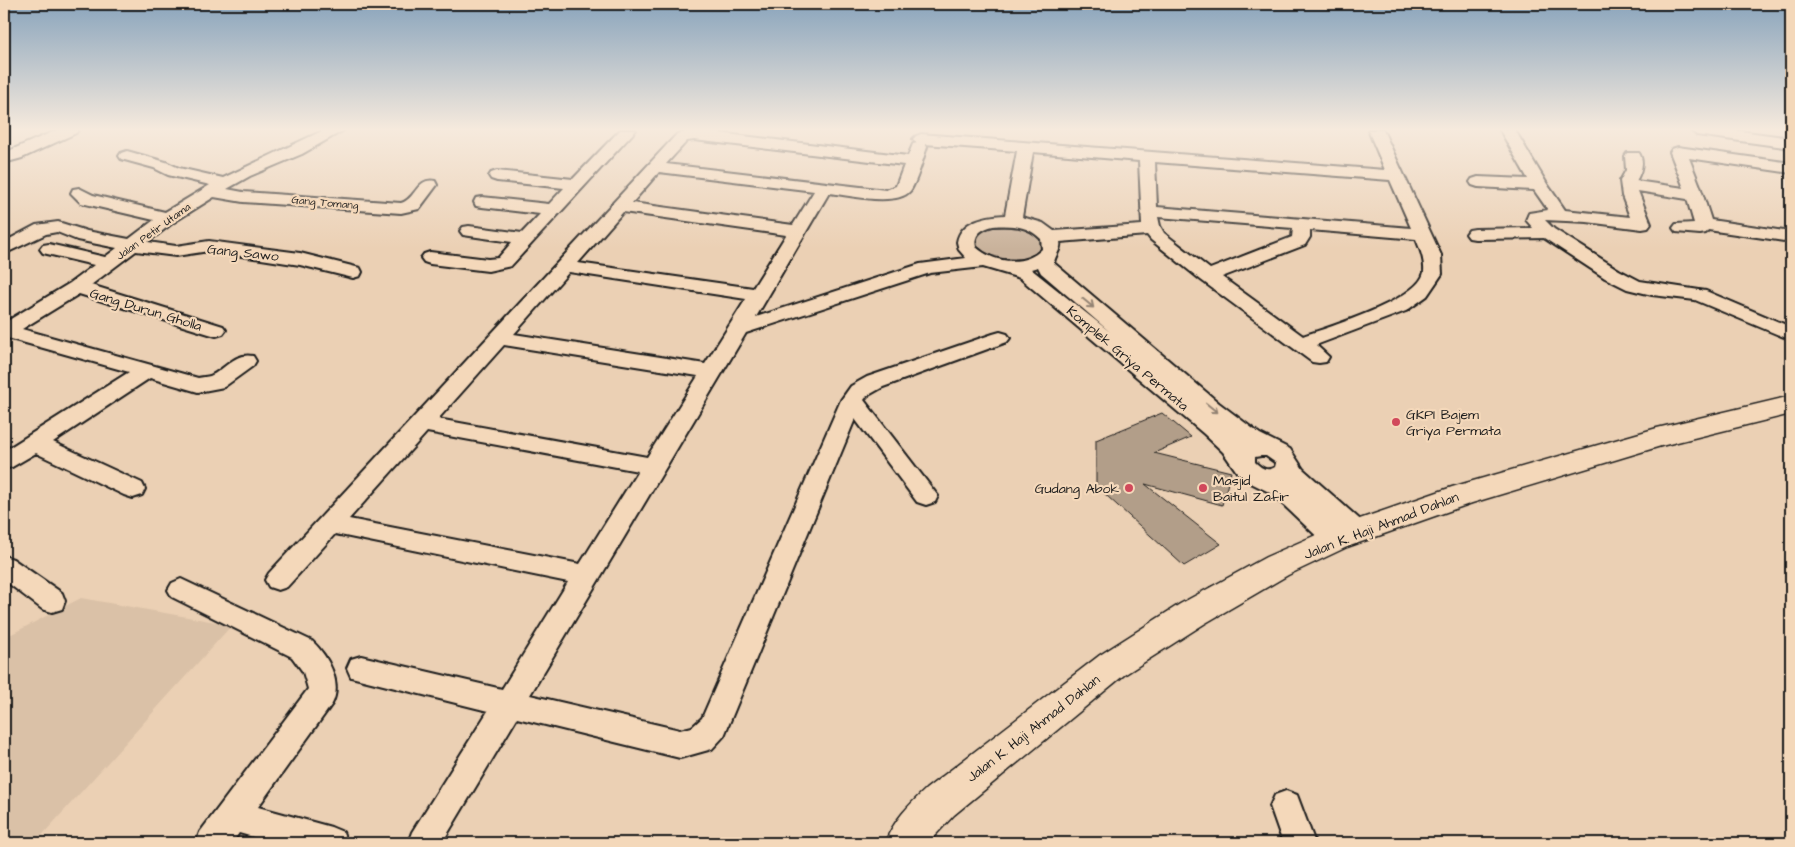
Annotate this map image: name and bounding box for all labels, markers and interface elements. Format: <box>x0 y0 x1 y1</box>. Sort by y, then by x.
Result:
street label: Gang Tomang <box>291 192 359 214</box>
street label: Jalan Petir Utama <box>113 199 194 264</box>
street label: Gang Sawo <box>206 239 280 267</box>
street label: Gang Durun Gholla <box>87 283 204 337</box>
one-way arrow <box>1081 298 1094 309</box>
street label: Komplek Griya Permata <box>1062 302 1193 416</box>
one-way arrow <box>1205 403 1218 414</box>
place label: GKPI Bajem Griya Permata <box>1406 405 1501 441</box>
marker: GKPI Bajem Griya Permata <box>1390 416 1402 428</box>
place label: Masjid Baitul Zafir <box>1213 471 1289 507</box>
place label: Gudang Abok <box>1035 479 1119 499</box>
marker: Gudang Abok <box>1123 482 1135 494</box>
marker: Masjid Baitul Zafir <box>1197 482 1209 494</box>
street label: Jalan K. Haji Ahmad Dahlan <box>1301 487 1462 565</box>
street label: Jalan K. Haji Ahmad Dahlan <box>963 670 1105 787</box>

